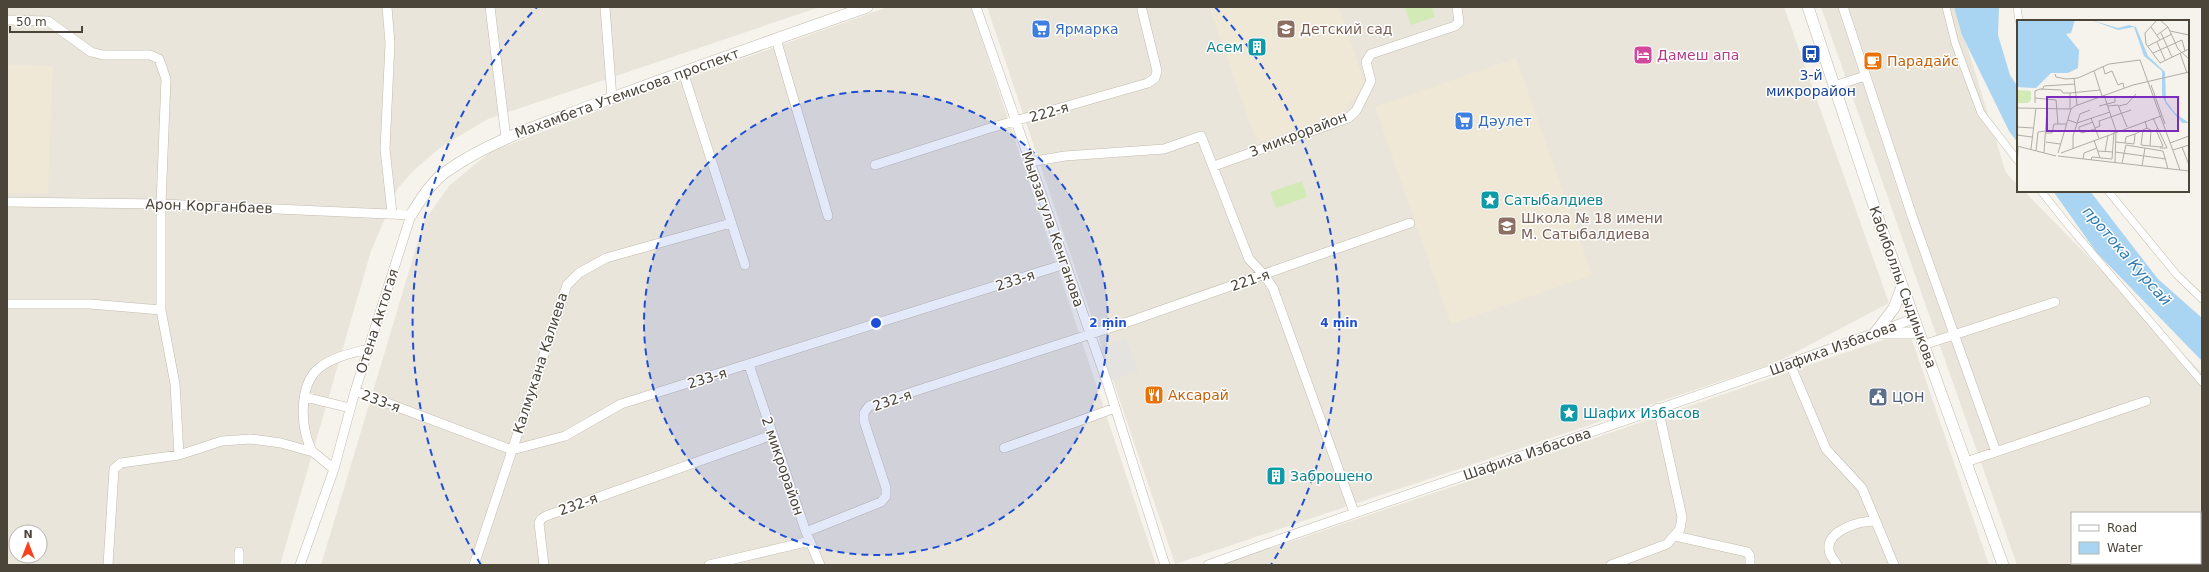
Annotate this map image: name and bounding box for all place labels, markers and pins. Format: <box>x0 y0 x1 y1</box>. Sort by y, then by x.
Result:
supermarket icon: Ярмарка <box>1030 18 1052 40</box>
school or university icon: Детский сад <box>1275 18 1297 40</box>
place label: Ярмарка <box>1055 21 1119 37</box>
place label: Детский сад <box>1300 21 1392 37</box>
building icon: Асем <box>1246 36 1268 58</box>
place label: Асем <box>1207 39 1243 55</box>
bus stop icon: 3-й микрорайон <box>1800 43 1822 65</box>
hotel icon: Дамеш апа <box>1632 44 1654 66</box>
place label: Дамеш апа <box>1657 47 1739 63</box>
cafe icon: Парадайс <box>1862 50 1884 72</box>
place label: Парадайс <box>1887 53 1959 69</box>
place label: 3-й микрорайон <box>1766 67 1856 99</box>
supermarket icon: Дәулет <box>1453 110 1475 132</box>
place label: Дәулет <box>1478 113 1532 129</box>
place icon: Сатыбалдиев <box>1479 189 1501 211</box>
place label: Сатыбалдиев <box>1504 192 1603 208</box>
place label: Школа № 18 имени М. Сатыбалдиева <box>1521 210 1663 242</box>
school or university icon: Школа № 18 имени М. Сатыбалдиева <box>1496 215 1518 237</box>
centre of rings <box>869 316 883 330</box>
restaurant icon: Аксарай <box>1143 384 1165 406</box>
public building icon: ЦОН <box>1867 386 1889 408</box>
place label: Аксарай <box>1168 387 1229 403</box>
place label: ЦОН <box>1892 389 1924 405</box>
place icon: Шафих Избасов <box>1558 402 1580 424</box>
place label: Шафих Избасов <box>1583 405 1700 421</box>
building icon: Заброшено <box>1265 465 1287 487</box>
place label: Заброшено <box>1290 468 1373 484</box>

